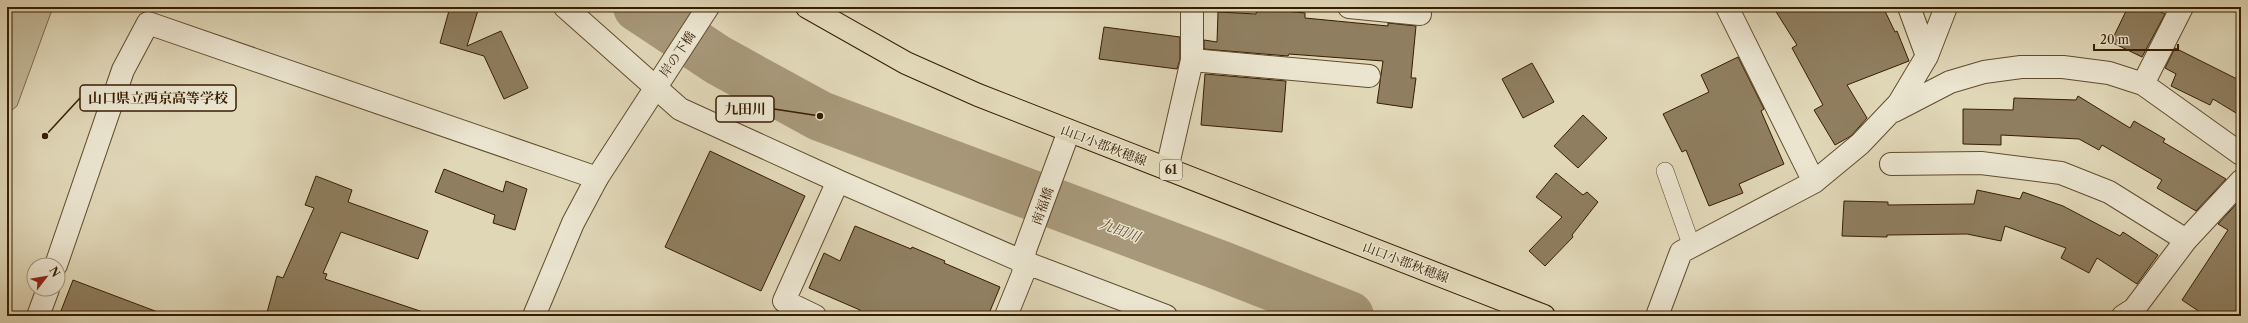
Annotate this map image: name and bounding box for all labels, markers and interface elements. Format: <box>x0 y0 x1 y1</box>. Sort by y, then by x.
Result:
scale bar <box>2094 26 2178 52</box>
street label: 岸の下橋 <box>656 28 698 80</box>
text: 20 m <box>2100 32 2129 47</box>
callout: 山口県立西京高等学校 <box>80 85 236 111</box>
text: 山口県立西京高等学校 <box>88 89 228 107</box>
callout: 九田川 <box>716 96 774 122</box>
text: 九田川 <box>724 100 766 118</box>
street label: 山口小郡秋穂線 <box>1059 121 1149 169</box>
road number: 61 <box>1160 160 1182 180</box>
street label: 南福橋 <box>1028 185 1056 227</box>
water label: 九田川 <box>1097 214 1145 247</box>
street label: 山口小郡秋穂線 <box>1361 238 1451 286</box>
north arrow <box>26 257 66 297</box>
text: N <box>46 264 63 280</box>

